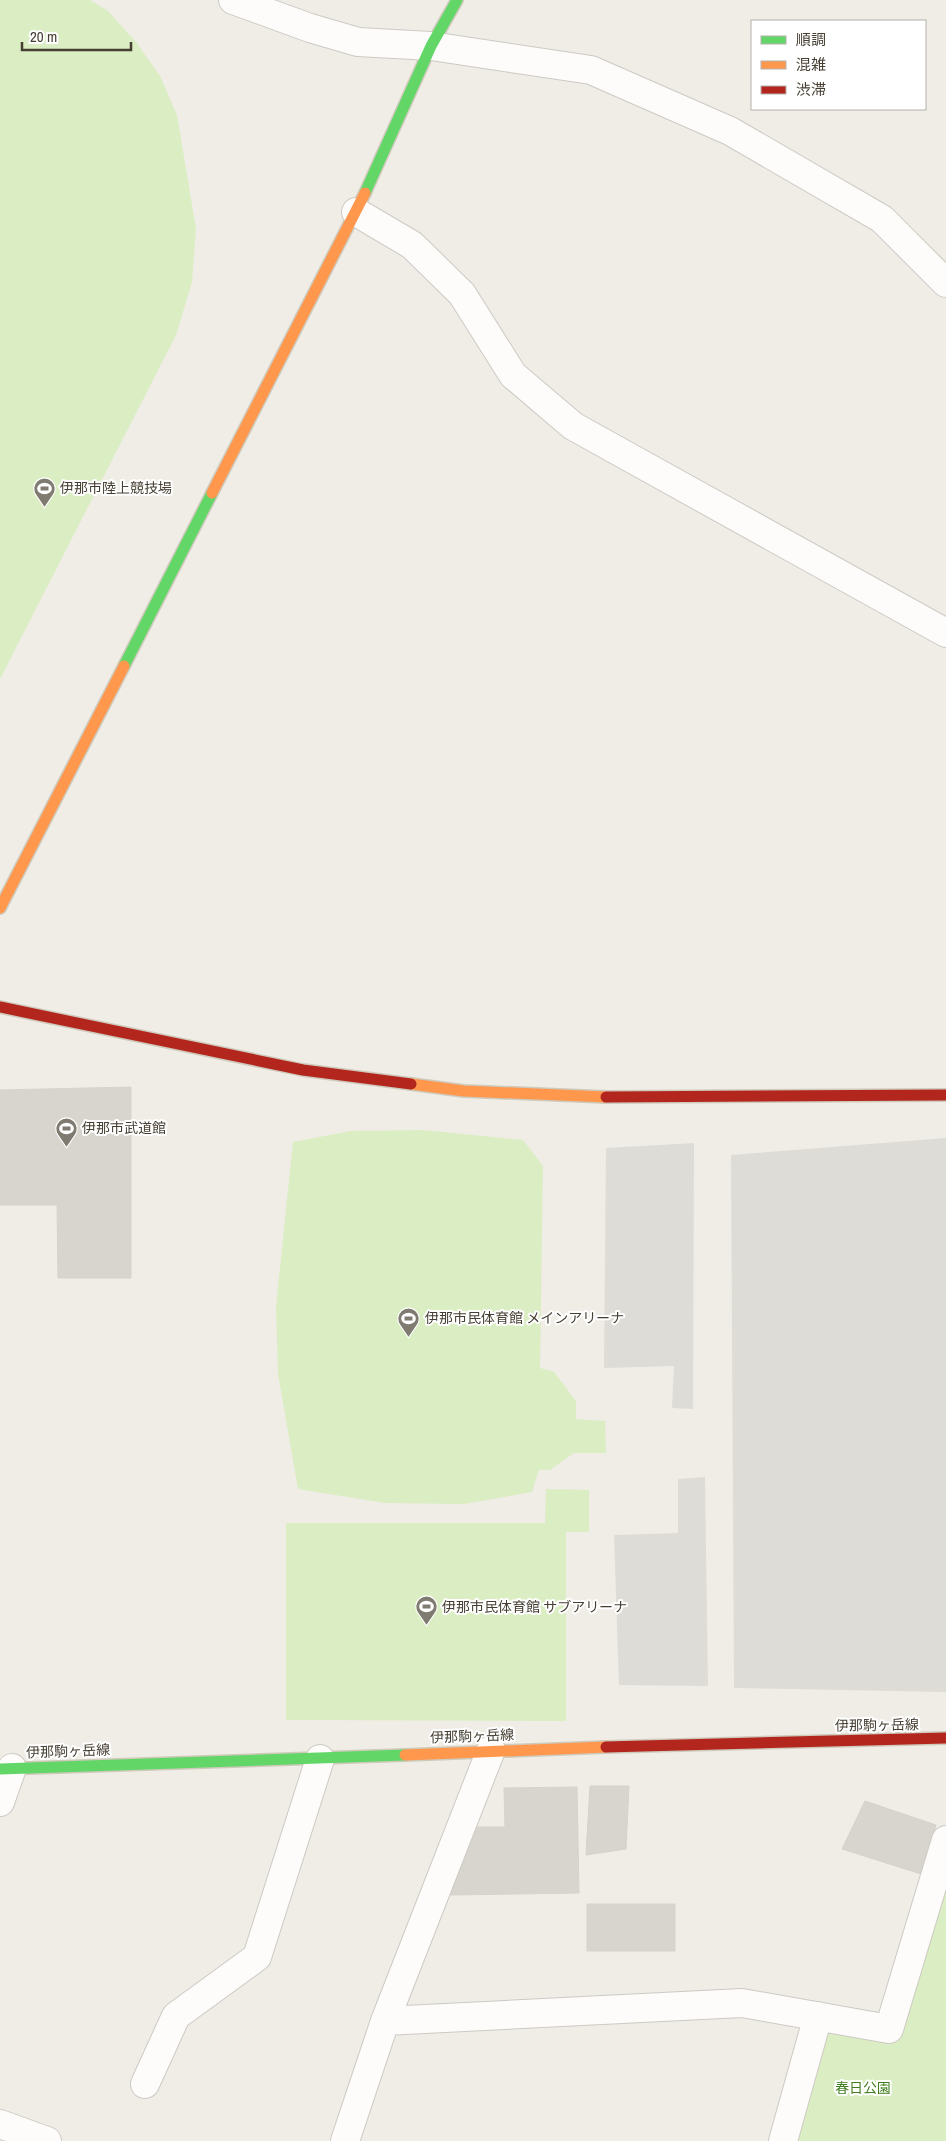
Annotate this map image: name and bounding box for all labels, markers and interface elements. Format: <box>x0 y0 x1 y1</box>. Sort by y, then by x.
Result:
scale bar <box>22 20 131 52</box>
legend <box>751 20 926 110</box>
text: 20 m <box>30 26 57 47</box>
text: 順調 <box>796 29 826 50</box>
text: 混雑 <box>796 54 826 75</box>
text: 渋滞 <box>796 79 826 100</box>
sports icon: 伊那市陸上競技場 <box>32 476 56 507</box>
place label: 伊那市陸上競技場 <box>60 479 172 497</box>
sports icon: 伊那市武道館 <box>54 1116 78 1147</box>
place label: 伊那市武道館 <box>82 1119 166 1137</box>
sports icon: 伊那市民体育館 メインアリーナ <box>397 1306 421 1337</box>
place label: 伊那市民体育館 メインアリーナ <box>425 1309 624 1327</box>
sports icon: 伊那市民体育館 サブアリーナ <box>414 1595 438 1626</box>
place label: 伊那市民体育館 サブアリーナ <box>442 1598 627 1616</box>
street label: 伊那駒ヶ岳線 <box>835 1715 919 1735</box>
street label: 伊那駒ヶ岳線 <box>430 1726 514 1746</box>
street label: 伊那駒ヶ岳線 <box>26 1741 110 1761</box>
park label: 春日公園 <box>835 2079 891 2097</box>

